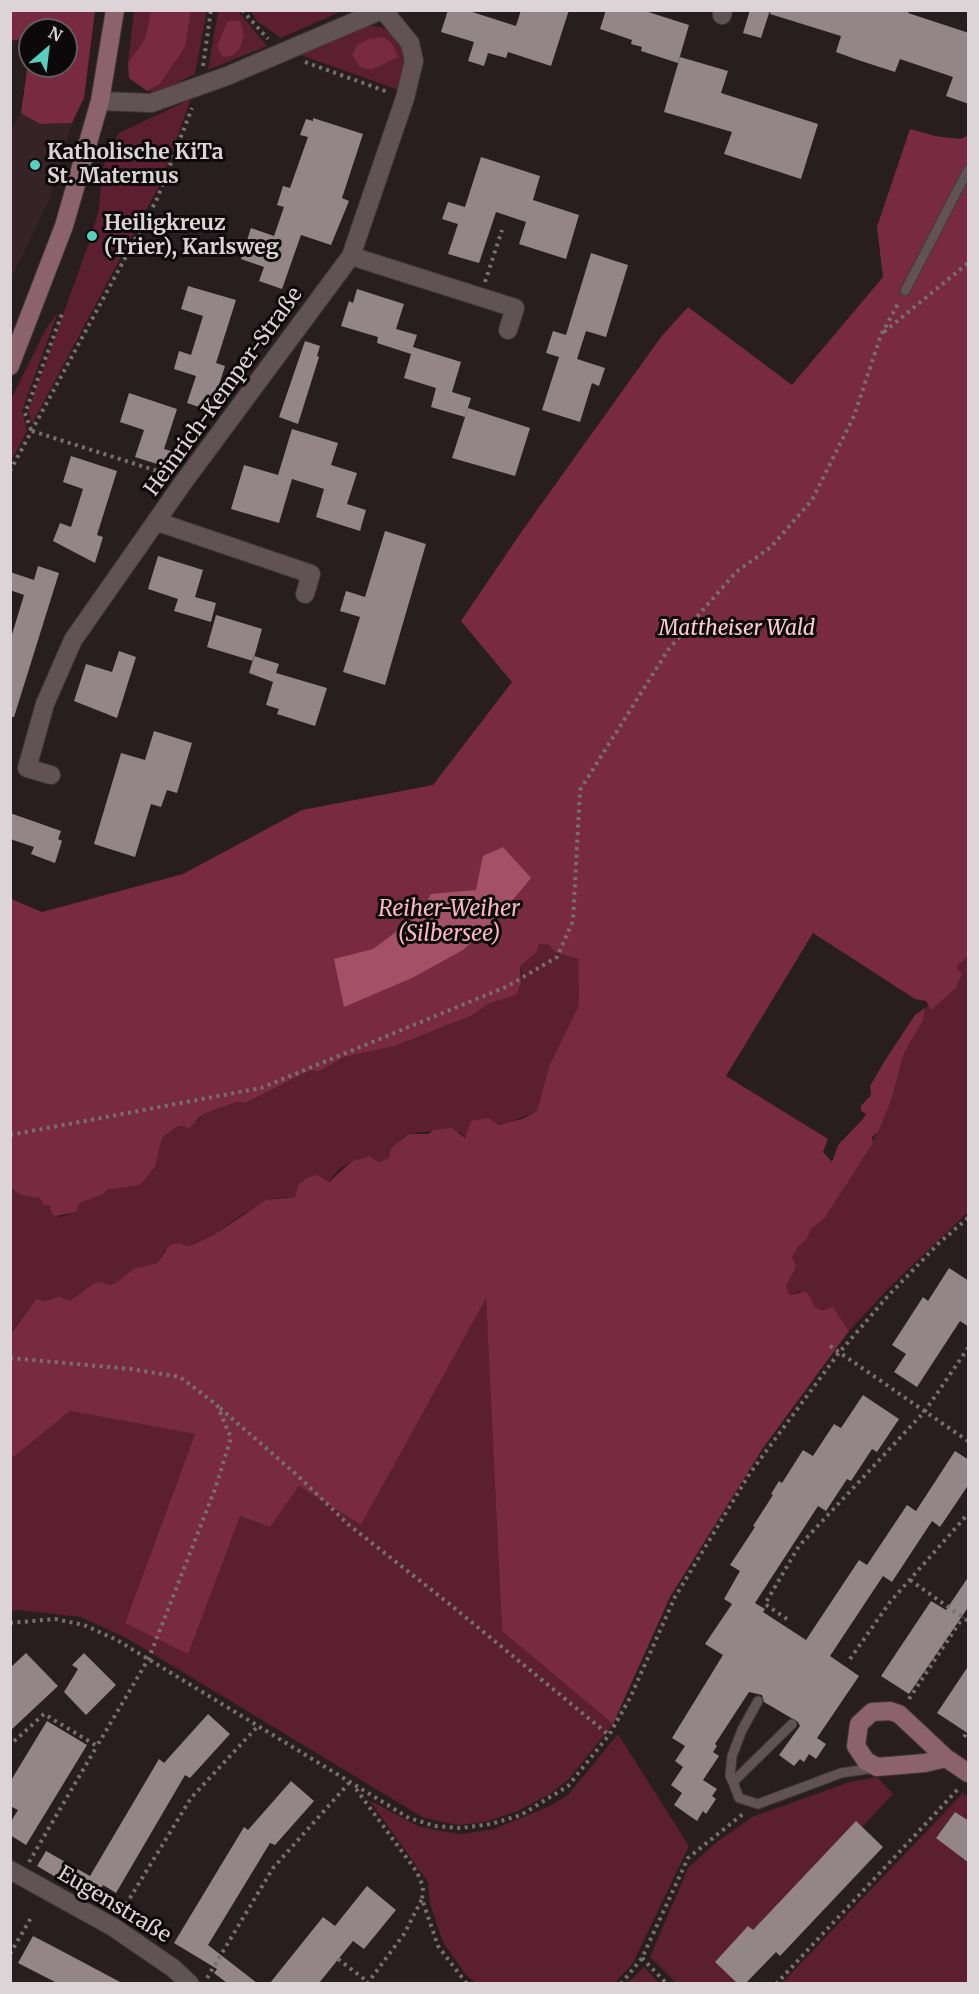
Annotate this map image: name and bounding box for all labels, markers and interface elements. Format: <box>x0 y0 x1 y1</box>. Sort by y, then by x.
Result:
north arrow <box>18 18 78 78</box>
text: N <box>45 22 66 46</box>
place label: Katholische KiTa St. Maternus <box>47 140 223 190</box>
marker: Katholische KiTa St. Maternus <box>28 158 42 172</box>
place label: Heiligkreuz (Trier), Karlsweg <box>104 211 279 261</box>
marker: Heiligkreuz (Trier), Karlsweg <box>85 229 99 243</box>
street label: Heinrich-Kemper-Straße <box>140 283 308 501</box>
park label: Mattheiser Wald <box>659 616 815 642</box>
water label: Reiher-Weiher (Silbersee) <box>378 897 520 948</box>
street label: Eugenstraße <box>53 1861 175 1949</box>

